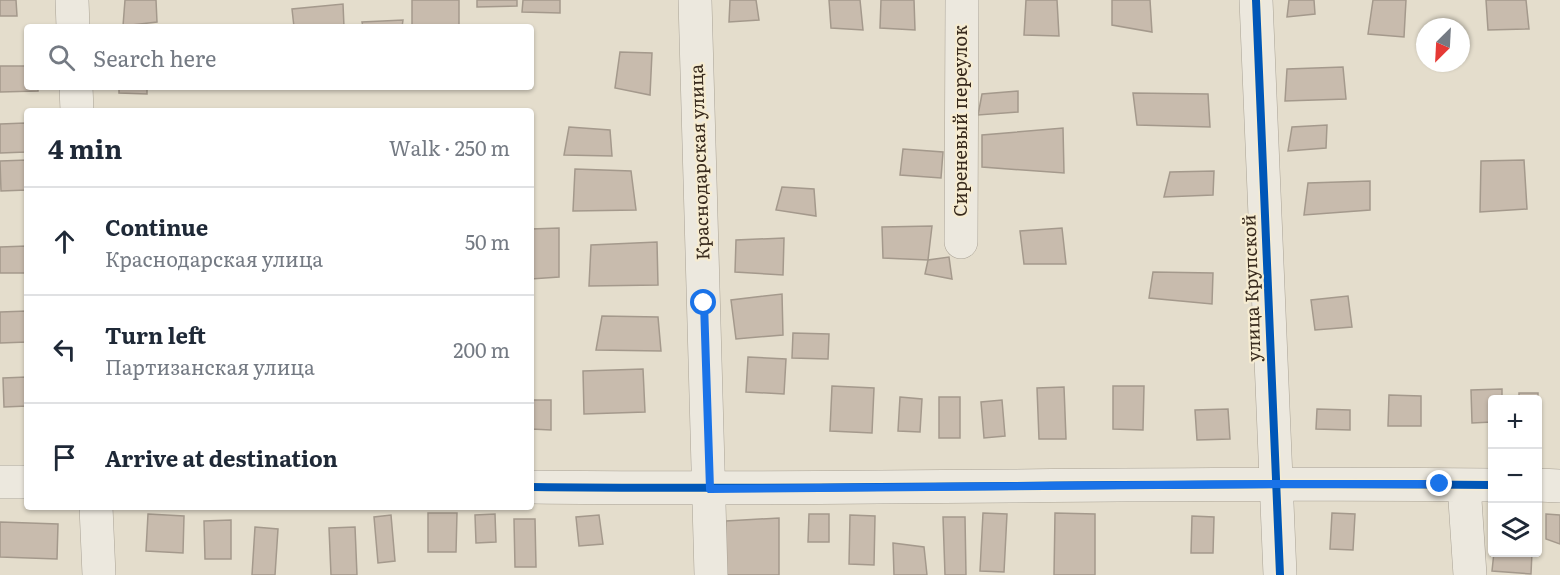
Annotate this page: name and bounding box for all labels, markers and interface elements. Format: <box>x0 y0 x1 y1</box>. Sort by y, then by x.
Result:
north arrow <box>1416 18 1470 72</box>
search box <box>24 24 534 90</box>
street label: Сиреневый переулок <box>946 25 973 217</box>
icon: search <box>45 41 78 74</box>
text: Search here <box>93 41 216 74</box>
street label: Краснодарская улица <box>682 63 715 261</box>
text: 4 min <box>48 128 122 167</box>
text: Walk · 250 m <box>389 132 510 162</box>
text: Continue <box>105 210 208 243</box>
street label: улица Крупской <box>1234 214 1267 362</box>
icon: ahead <box>48 225 81 258</box>
text: 50 m <box>465 226 510 256</box>
text: Краснодарская улица <box>105 243 323 273</box>
route start <box>690 289 716 315</box>
text: Turn left <box>105 318 206 351</box>
icon: left <box>48 333 81 366</box>
text: 200 m <box>453 334 510 364</box>
text: Партизанская улица <box>105 351 315 381</box>
map controls <box>1488 395 1542 557</box>
button: + <box>1488 395 1542 449</box>
icon: arrive <box>48 441 81 474</box>
text: Arrive at destination <box>105 441 338 474</box>
button: − <box>1488 449 1542 503</box>
route end <box>1426 470 1452 496</box>
button: layers <box>1488 503 1542 557</box>

